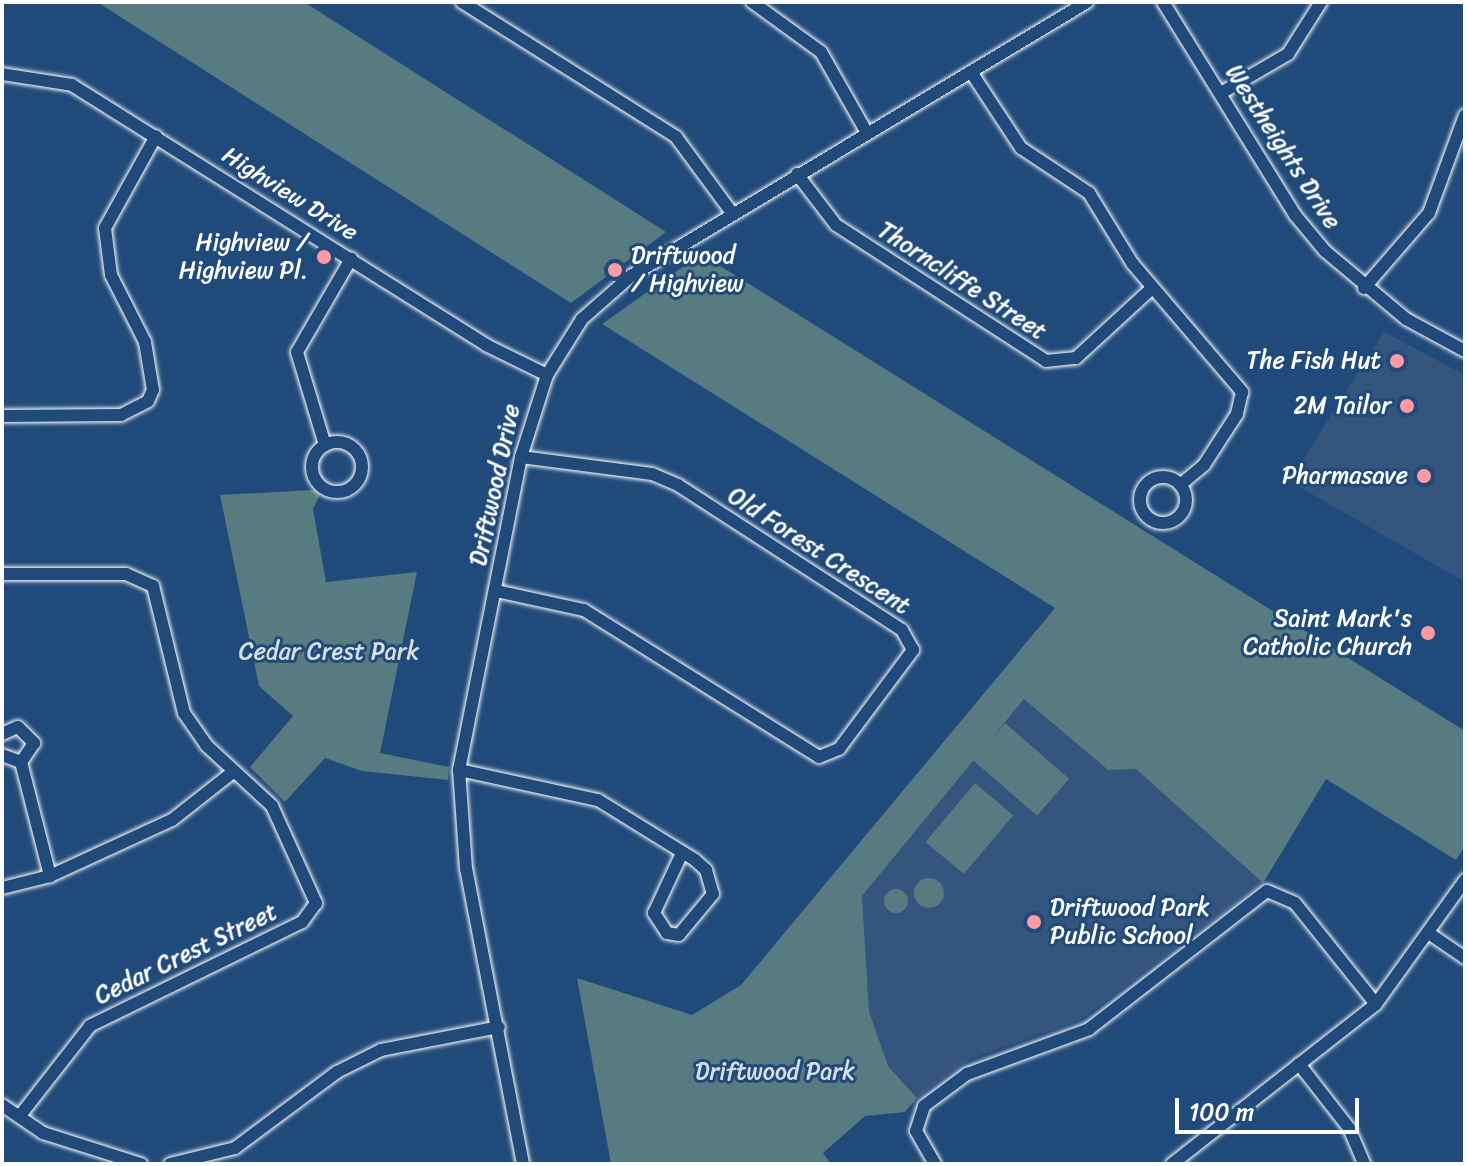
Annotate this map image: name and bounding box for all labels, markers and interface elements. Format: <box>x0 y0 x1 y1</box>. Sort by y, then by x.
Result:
street label: Westheights Drive <box>1219 60 1347 234</box>
street label: Highview Drive <box>217 141 363 247</box>
street label: Thorncliffe Street <box>872 216 1052 346</box>
place label: Highview / Highview Pl. <box>179 229 308 285</box>
place label: Driftwood / Highview <box>631 242 743 298</box>
marker: Highview / Highview Pl. <box>315 248 333 266</box>
marker: Driftwood / Highview <box>606 261 624 279</box>
place label: The Fish Hut <box>1247 347 1381 375</box>
marker: The Fish Hut <box>1388 352 1406 370</box>
place label: 2M Tailor <box>1293 392 1391 420</box>
marker: 2M Tailor <box>1398 397 1416 415</box>
street label: Driftwood Drive <box>464 401 526 569</box>
place label: Pharmasave <box>1282 462 1408 490</box>
marker: Pharmasave <box>1415 467 1433 485</box>
street label: Old Forest Crescent <box>722 481 916 621</box>
place label: Saint Mark's Catholic Church <box>1243 605 1412 661</box>
marker: Saint Mark's Catholic Church <box>1419 624 1437 642</box>
park label: Cedar Crest Park <box>238 638 420 666</box>
place label: Driftwood Park Public School <box>1050 894 1210 950</box>
street label: Cedar Crest Street <box>89 897 283 1011</box>
marker: Driftwood Park Public School <box>1025 913 1043 931</box>
park label: Driftwood Park <box>695 1058 855 1086</box>
scale bar <box>1179 1082 1363 1132</box>
text: 100 m <box>1189 1091 1254 1133</box>

